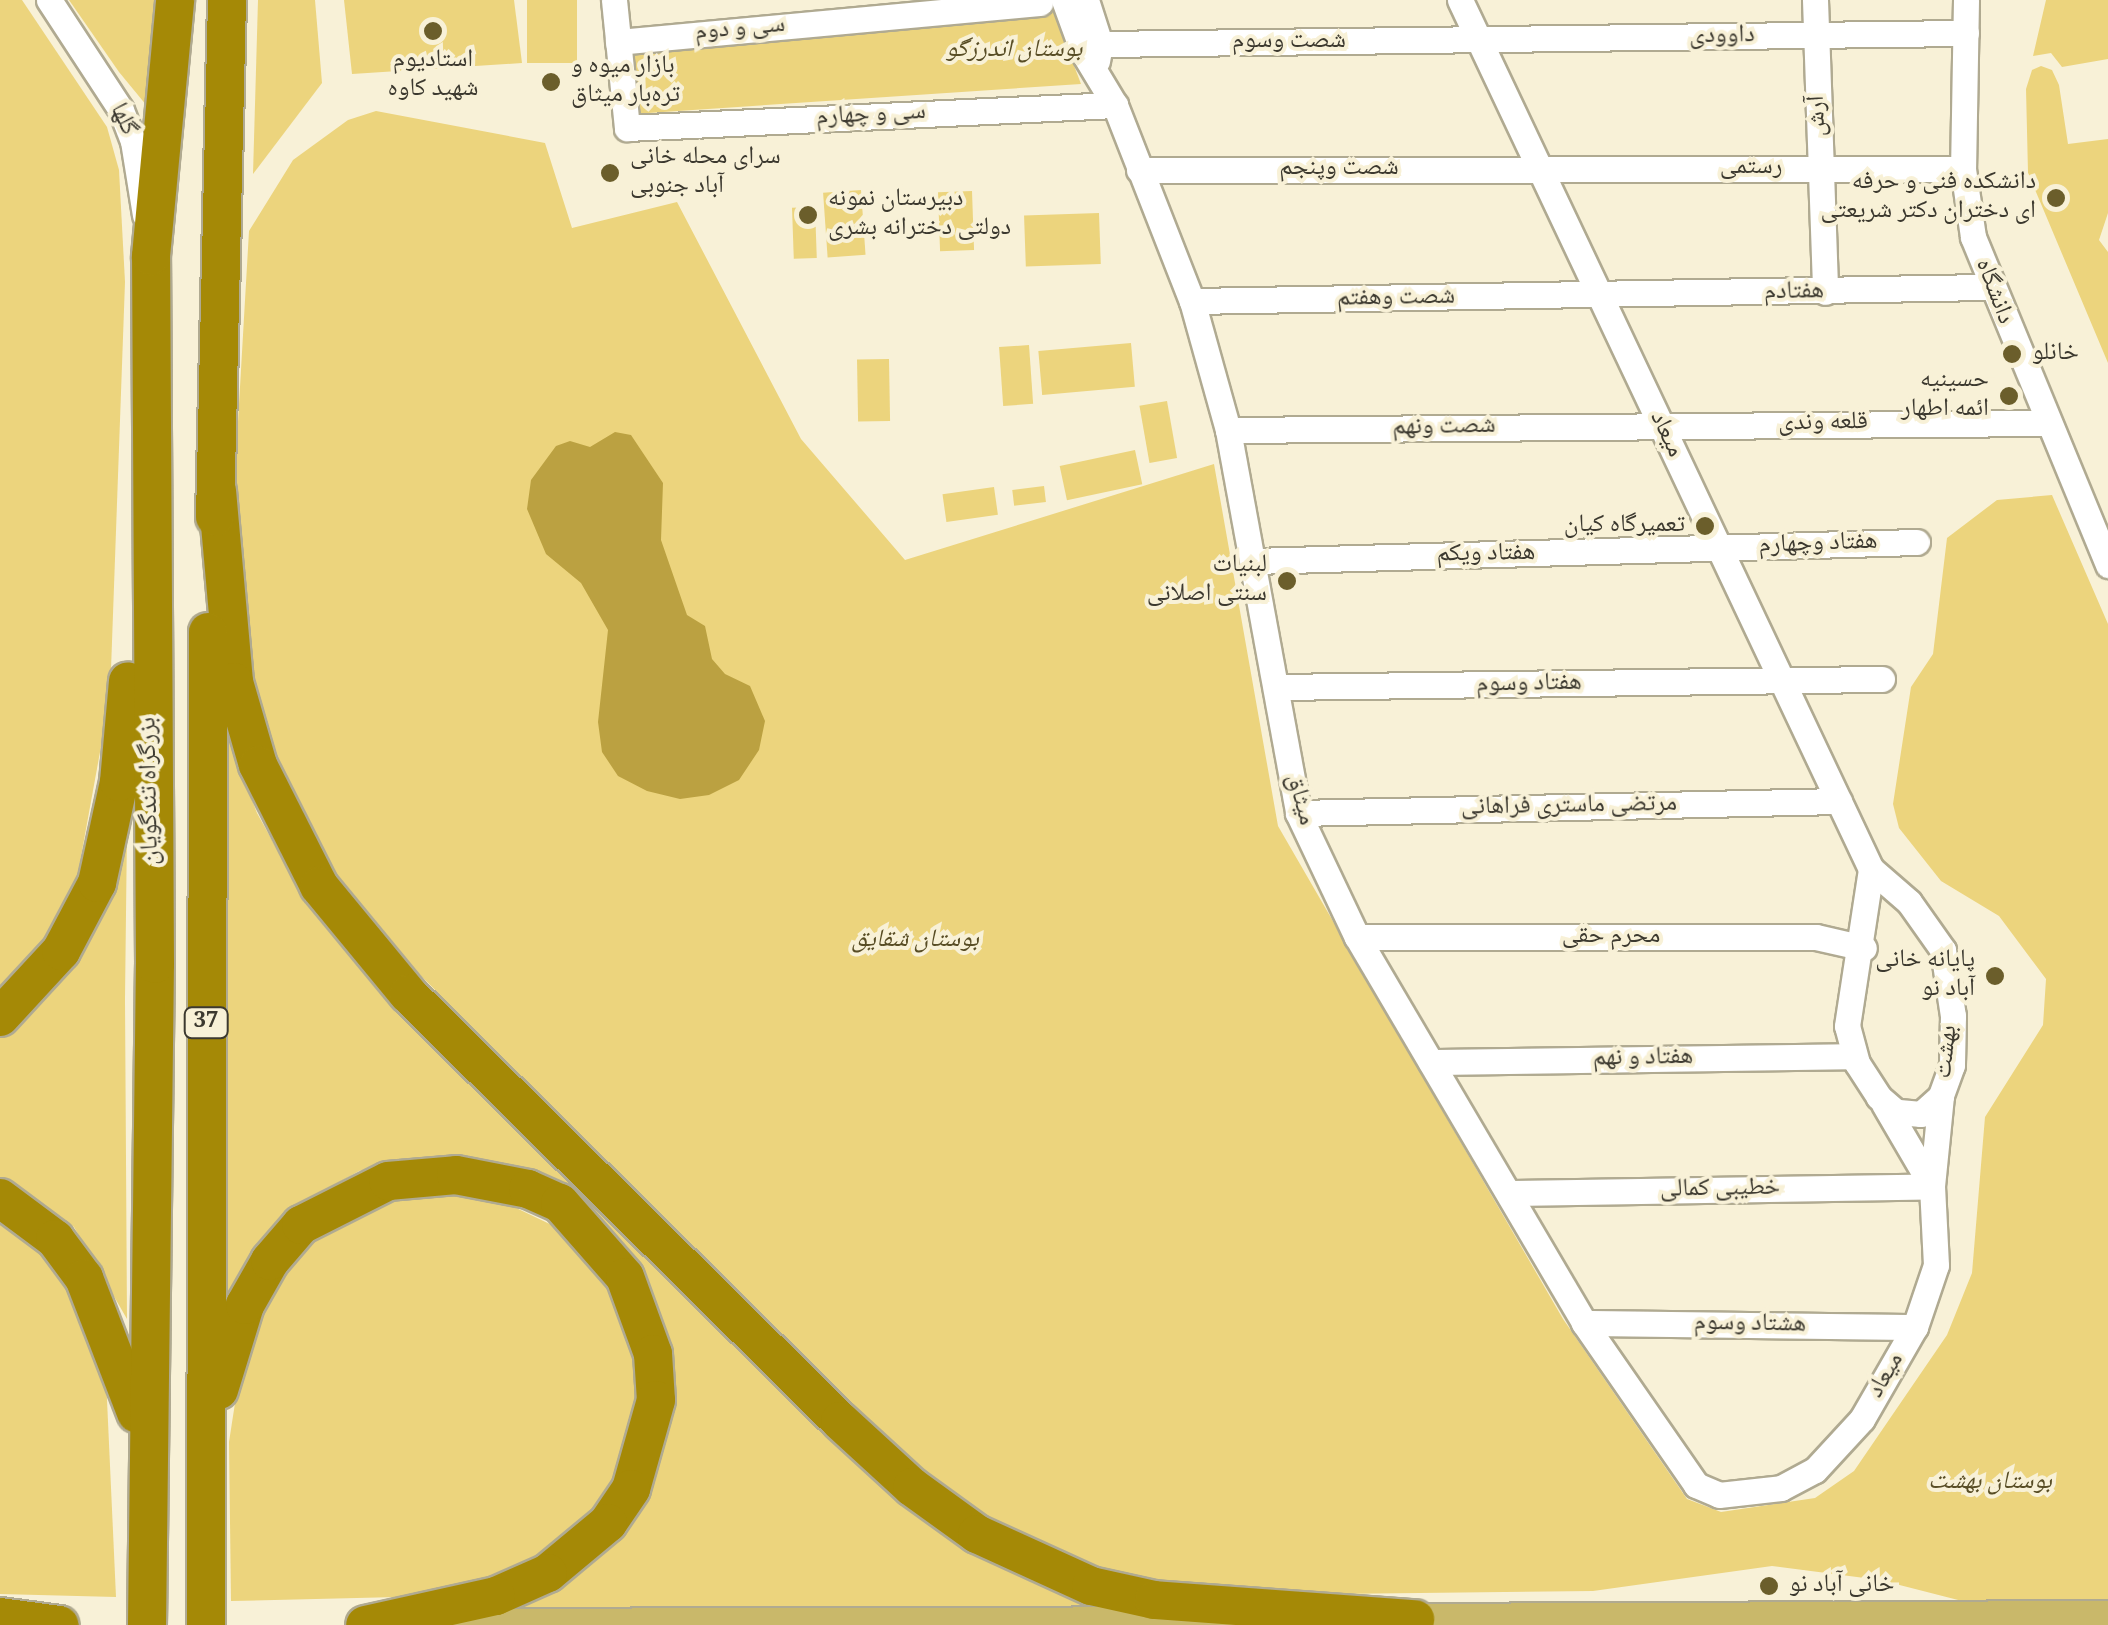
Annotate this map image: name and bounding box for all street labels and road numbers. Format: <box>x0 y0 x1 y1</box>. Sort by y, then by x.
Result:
street label: سی و دوم <box>694 11 786 49</box>
street label: داوودی <box>1689 21 1755 53</box>
street label: شصت وسوم <box>1232 27 1346 57</box>
street label: آرش <box>1803 95 1835 137</box>
street label: سی و چهارم <box>815 98 927 134</box>
street label: گلها <box>102 99 142 141</box>
street label: رستمی <box>1720 153 1782 183</box>
street label: شصت وپنجم <box>1279 154 1399 184</box>
street label: دانشگاه <box>1967 255 2019 329</box>
street label: هفتادم <box>1764 277 1824 309</box>
street label: شصت وهفتم <box>1337 283 1455 315</box>
street label: میعاد <box>1641 407 1689 463</box>
street label: قلعه وندی <box>1778 408 1868 440</box>
street label: شصت ونهم <box>1392 412 1496 444</box>
street label: هفتاد وچهارم <box>1758 528 1878 562</box>
street label: هفتاد ویکم <box>1436 539 1536 571</box>
street label: هفتاد وسوم <box>1476 669 1582 701</box>
street label: بزرگراه تندگویان <box>135 717 167 865</box>
street label: میثاق <box>1278 771 1320 829</box>
street label: مرتضی ماستری فراهانی <box>1461 790 1677 824</box>
street label: محرم حقی <box>1562 922 1660 952</box>
road number: 37 <box>184 1006 228 1040</box>
street label: بهشت <box>1930 1024 1966 1080</box>
street label: هفتاد و نهم <box>1593 1043 1693 1075</box>
street label: خطیبی کمالی <box>1660 1174 1780 1206</box>
street label: هشتاد وسوم <box>1693 1309 1807 1341</box>
street label: میعاد <box>1862 1348 1912 1404</box>

